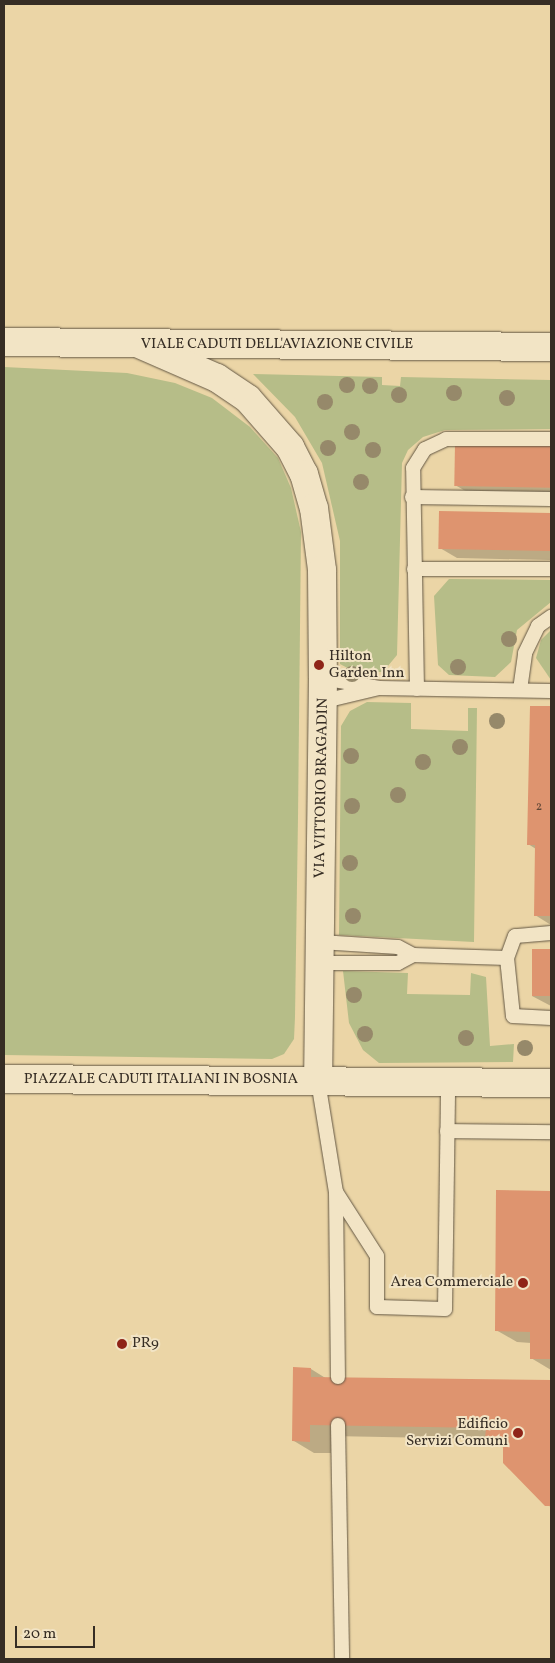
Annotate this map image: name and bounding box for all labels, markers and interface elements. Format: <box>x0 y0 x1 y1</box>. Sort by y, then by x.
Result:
street label: VIALE CADUTI DELL'AVIAZIONE CIVILE <box>141 336 413 354</box>
place label: Hilton Garden Inn <box>329 647 404 682</box>
marker: Hilton Garden Inn <box>313 659 325 671</box>
street label: VIA VITTORIO BRAGADIN <box>311 698 333 878</box>
house number: 2 <box>536 801 542 815</box>
street label: PIAZZALE CADUTI ITALIANI IN BOSNIA <box>24 1071 298 1089</box>
place label: Area Commerciale <box>391 1274 513 1292</box>
marker: Area Commerciale <box>517 1277 529 1289</box>
place label: PR9 <box>132 1335 159 1353</box>
marker: PR9 <box>116 1338 128 1350</box>
place label: Edificio Servizi Comuni <box>406 1415 508 1450</box>
marker: Edificio Servizi Comuni <box>512 1427 524 1439</box>
scale bar <box>18 1616 98 1648</box>
text: 20 m <box>23 1624 56 1645</box>

